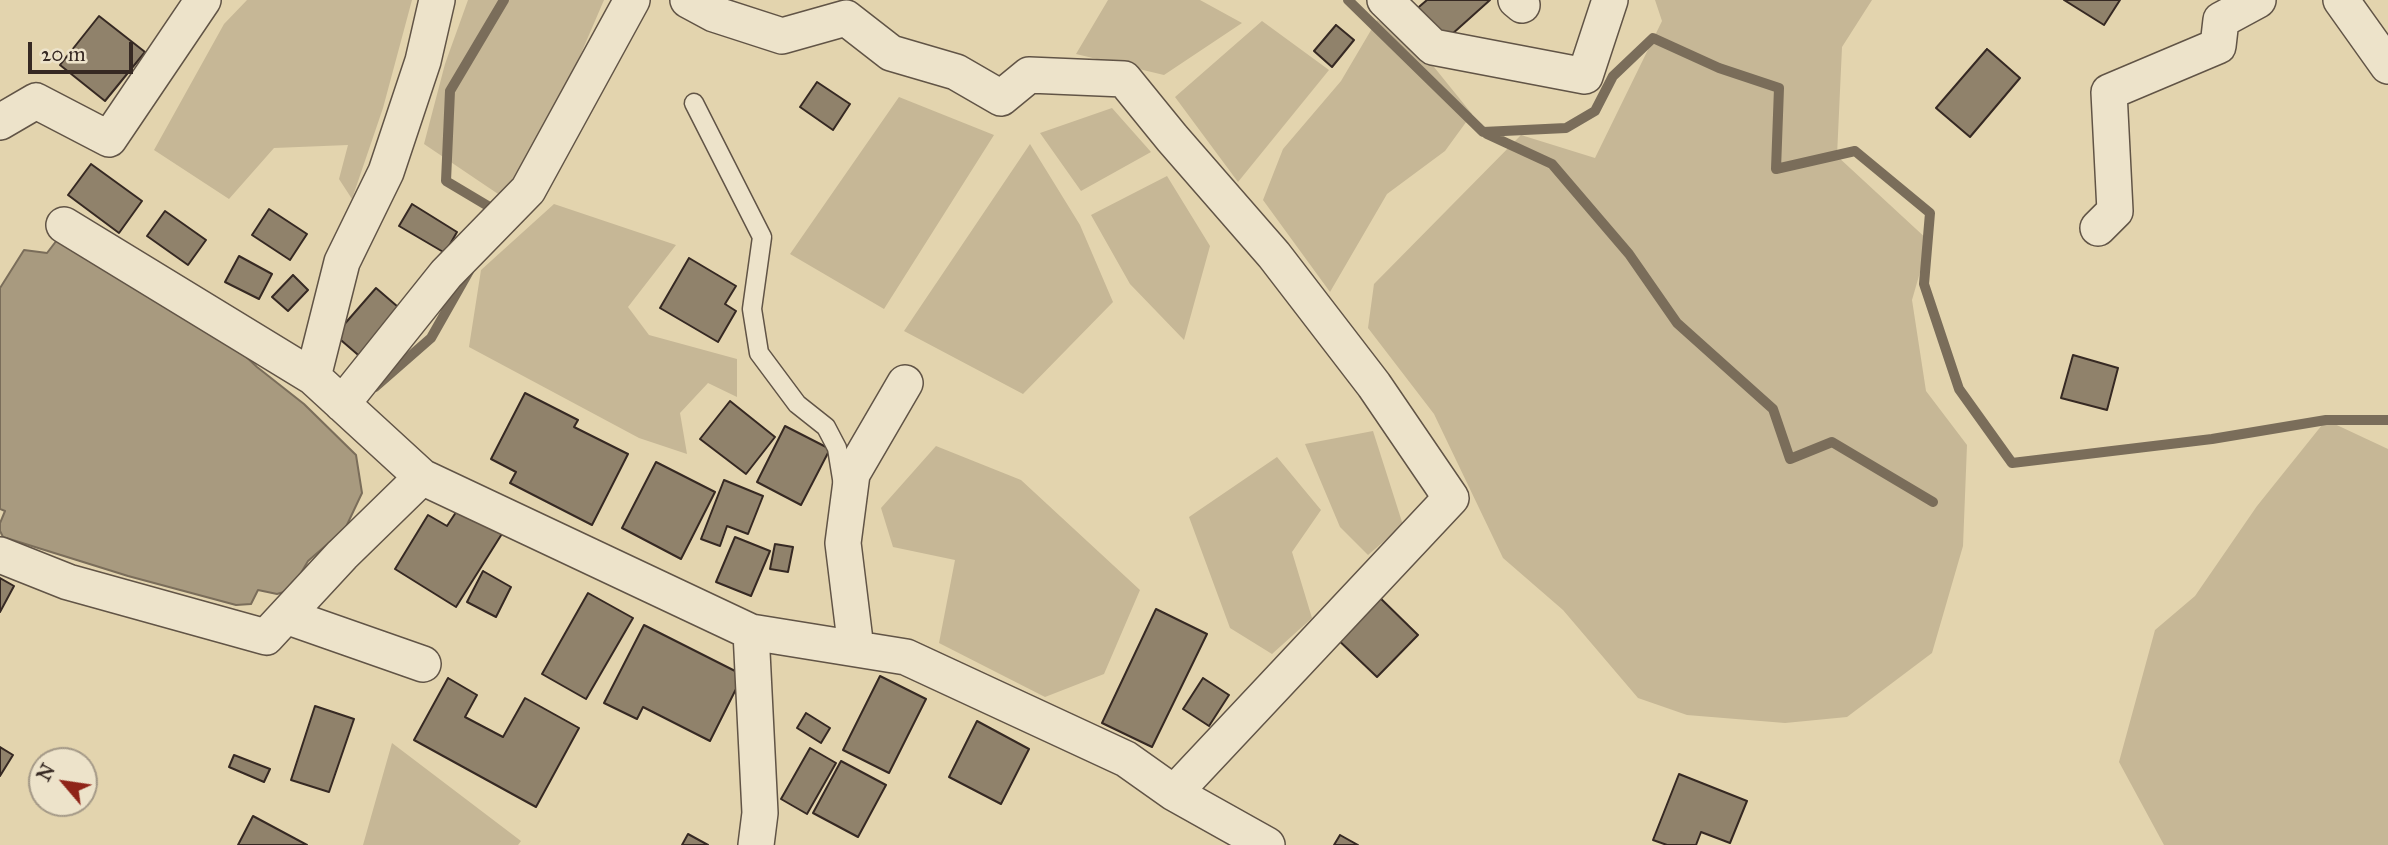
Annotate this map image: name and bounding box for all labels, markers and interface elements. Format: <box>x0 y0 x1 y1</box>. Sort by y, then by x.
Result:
scale bar <box>32 28 136 72</box>
text: 20 m <box>41 41 86 67</box>
north arrow <box>28 747 98 817</box>
text: N <box>32 760 60 785</box>

